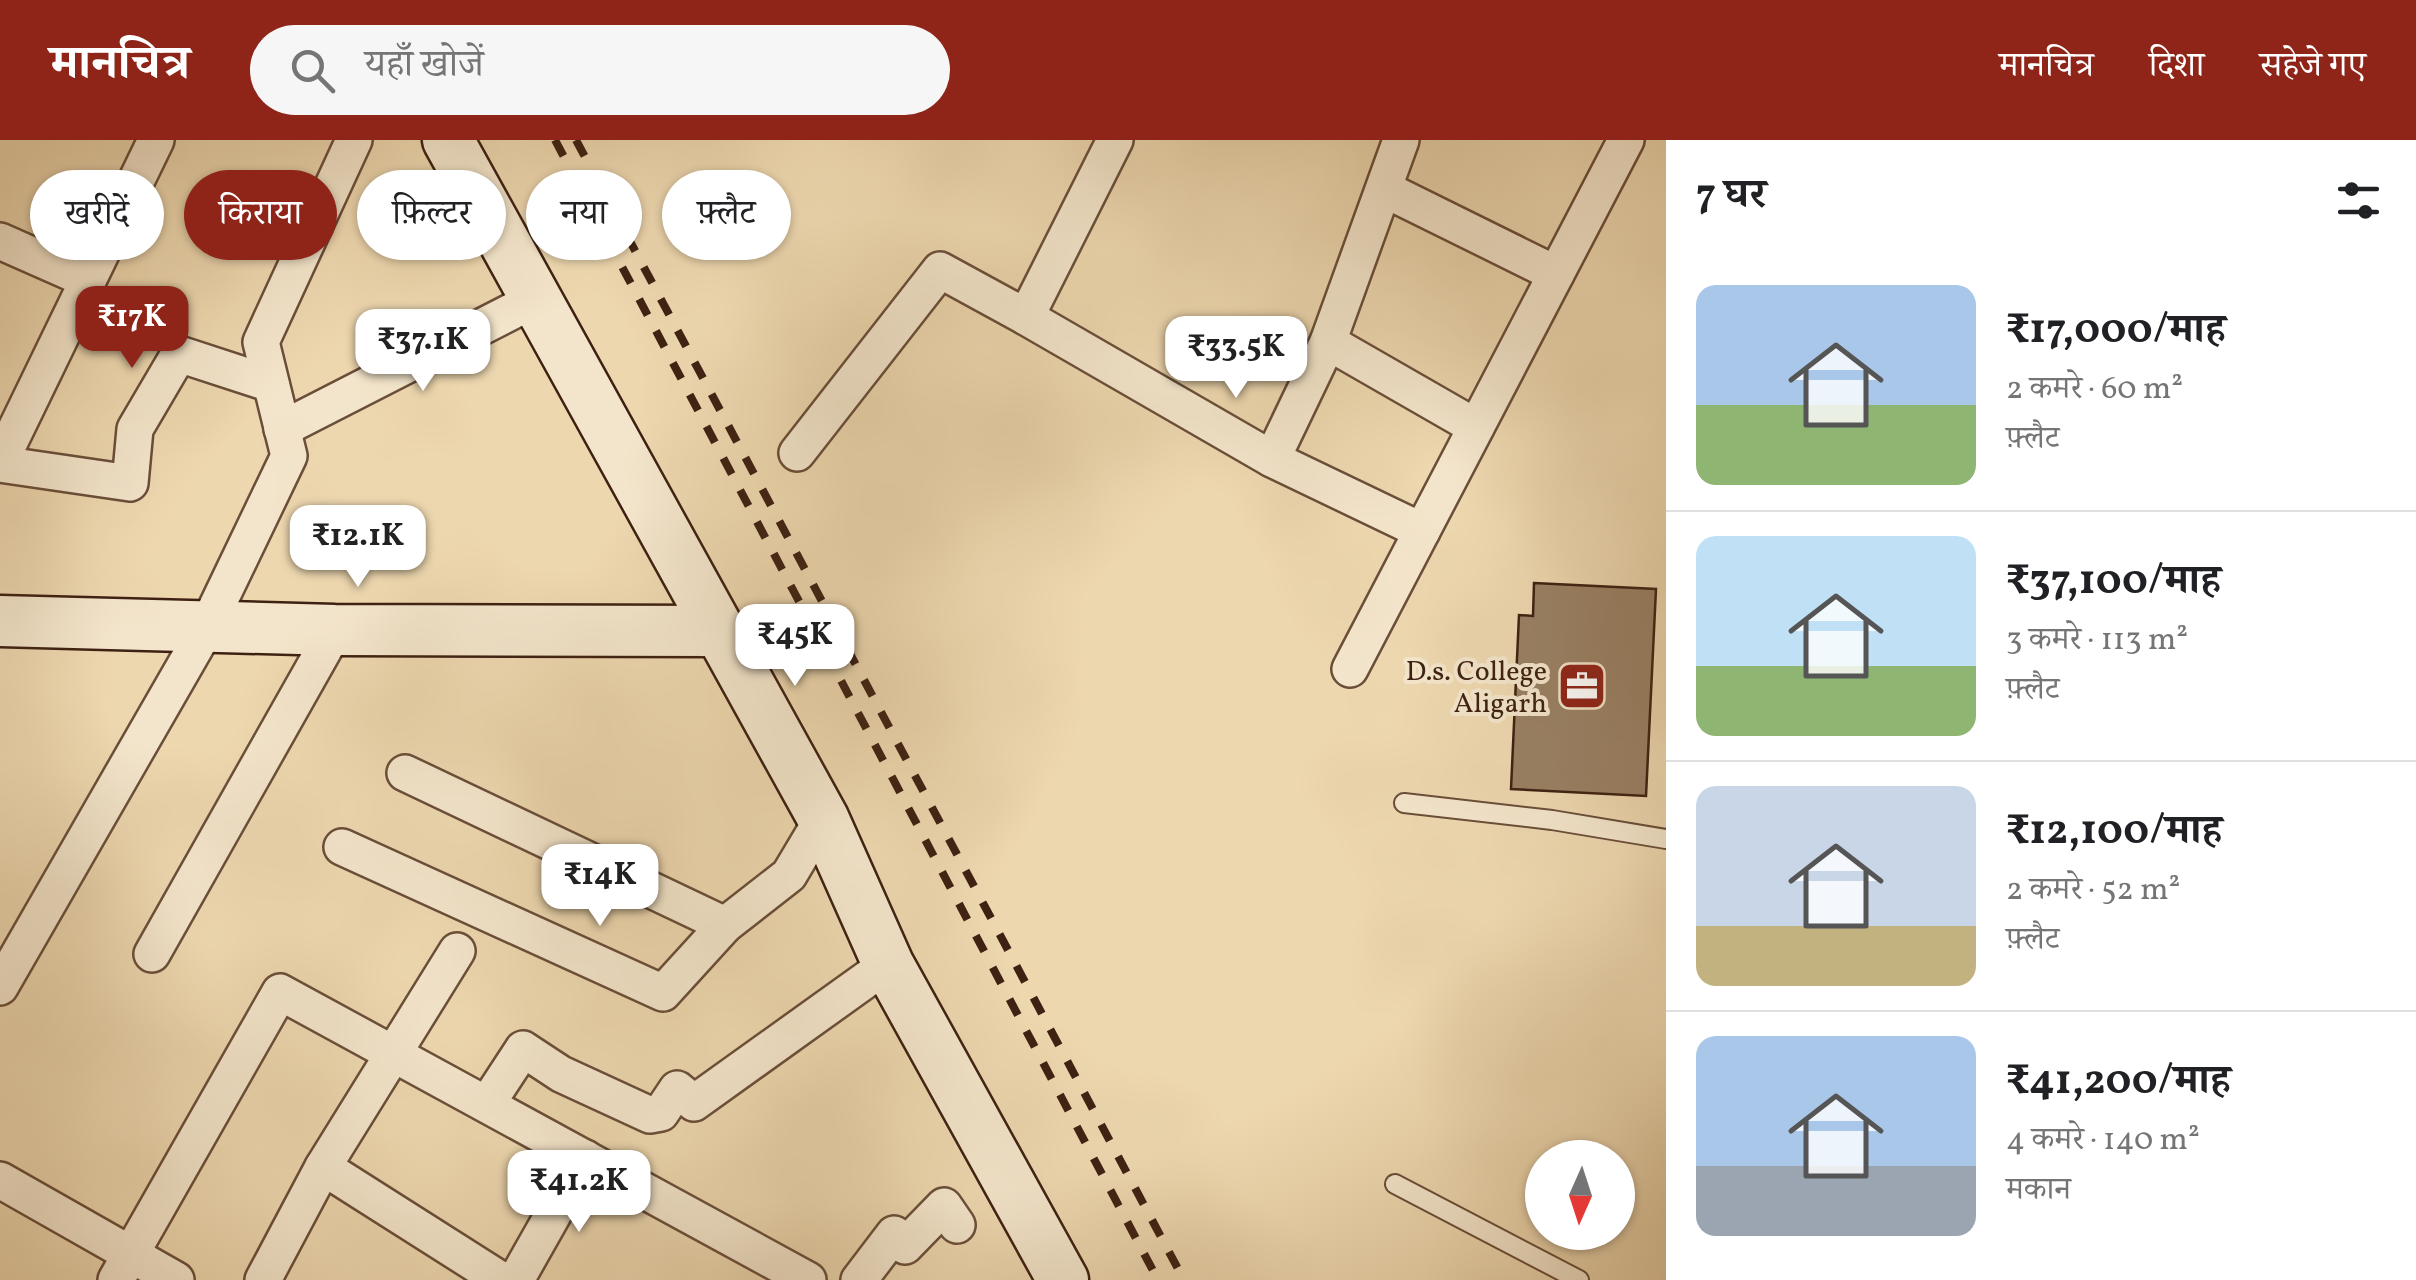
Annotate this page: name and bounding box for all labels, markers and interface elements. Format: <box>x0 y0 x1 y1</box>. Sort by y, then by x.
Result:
search box <box>250 25 950 115</box>
text: मानचित्र <box>50 32 190 99</box>
text: यहाँ खोजें <box>365 40 484 93</box>
icon: search <box>285 43 340 98</box>
text: मानचित्र <box>1999 43 2094 91</box>
text: दिशा <box>2149 43 2204 91</box>
text: सहेजे गए <box>2259 43 2366 91</box>
text: 7 घर <box>1696 167 1766 226</box>
chip: खरीदें <box>30 170 164 260</box>
chip: किराया <box>184 170 337 260</box>
chip: फ़िल्टर <box>357 170 506 260</box>
chip: नया <box>526 170 642 260</box>
chip: फ़्लैट <box>662 170 791 260</box>
icon: filters <box>2331 173 2386 228</box>
pin: ₹17K <box>73 286 191 371</box>
text: ₹17K <box>97 296 167 340</box>
text: ₹17,000/माह <box>2006 302 2226 361</box>
pin: ₹37.1K <box>342 309 504 394</box>
pin: ₹33.5K <box>1155 316 1317 401</box>
text: ₹37.1K <box>377 319 469 363</box>
icon: home <box>1776 325 1896 445</box>
text: ₹33.5K <box>1187 326 1285 370</box>
text: 2 कमरे · 60 m² <box>2006 368 2183 412</box>
text: फ़्लैट <box>2006 418 2059 462</box>
pin: ₹12.1K <box>277 505 439 590</box>
text: ₹12.1K <box>312 515 404 559</box>
text: ₹37,100/माह <box>2006 553 2221 612</box>
icon: home <box>1776 576 1896 696</box>
pin: ₹45K <box>736 604 854 689</box>
text: ₹45K <box>757 614 833 658</box>
text: 3 कमरे · 113 m² <box>2006 619 2188 663</box>
place label: D.s. College Aligarh <box>1406 653 1547 724</box>
office icon: D.s. College Aligarh <box>1556 660 1608 712</box>
text: फ़्लैट <box>2006 669 2059 713</box>
text: ₹12,100/माह <box>2006 803 2222 862</box>
icon: home <box>1776 826 1896 946</box>
pin: ₹14K <box>541 844 659 929</box>
text: ₹14K <box>563 854 637 898</box>
text: 2 कमरे · 52 m² <box>2006 869 2180 913</box>
text: फ़्लैट <box>2006 919 2059 963</box>
text: ₹41,200/माह <box>2006 1053 2230 1112</box>
icon: home <box>1776 1076 1896 1196</box>
text: 4 कमरे · 140 m² <box>2006 1119 2200 1163</box>
north arrow <box>1525 1140 1635 1250</box>
map controls <box>1525 1140 1635 1250</box>
pin: ₹41.2K <box>498 1150 660 1235</box>
text: ₹41.2K <box>530 1160 628 1204</box>
text: मकान <box>2006 1169 2071 1213</box>

